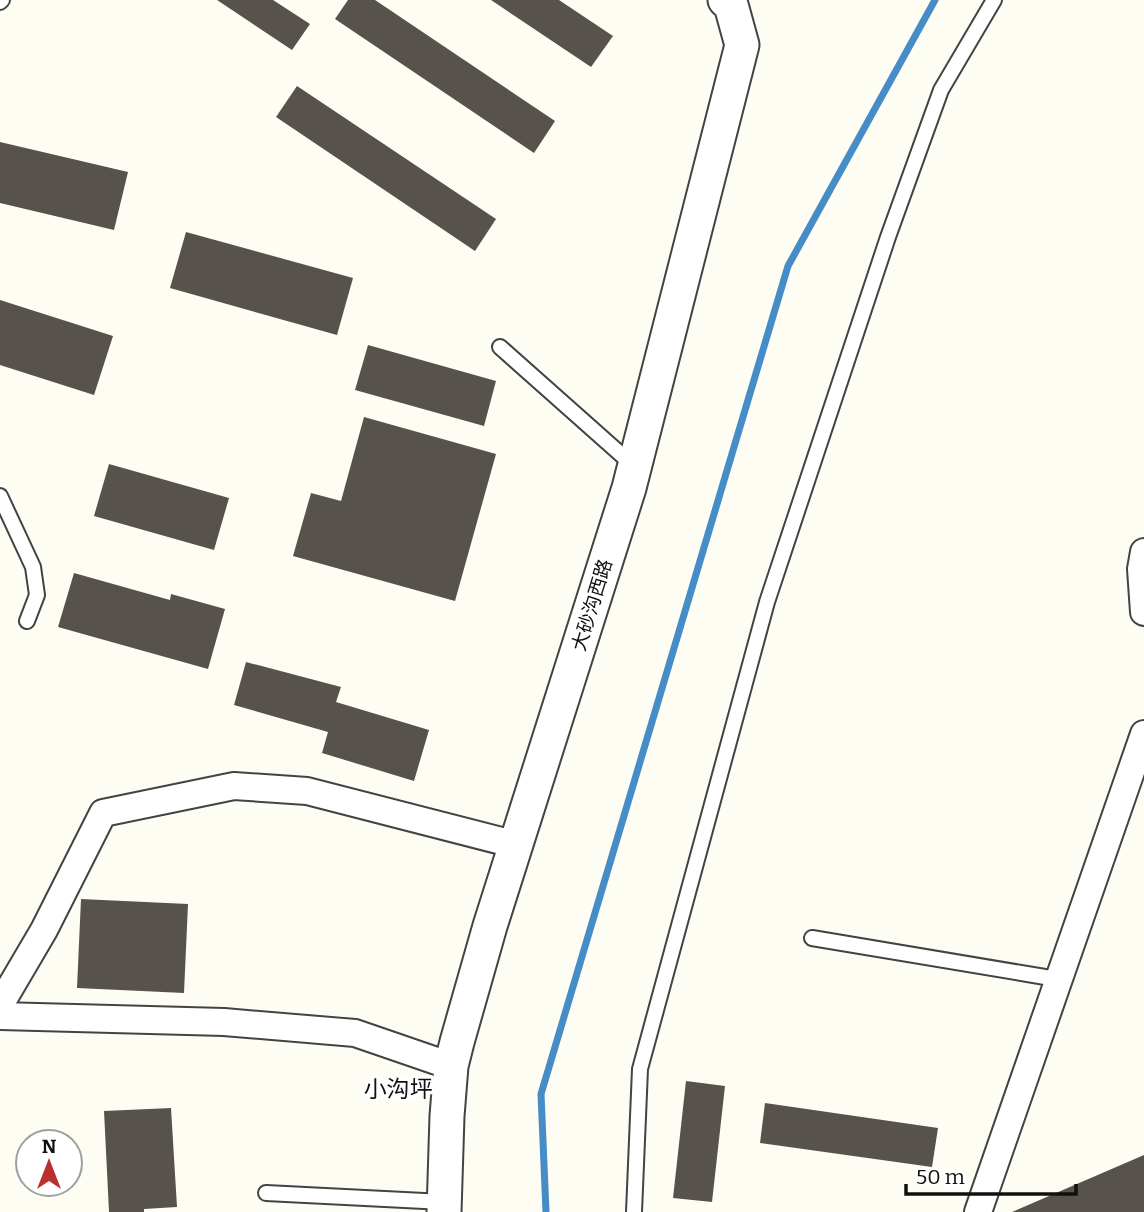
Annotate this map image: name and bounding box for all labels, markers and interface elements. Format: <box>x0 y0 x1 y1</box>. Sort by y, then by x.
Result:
street label: 大砂沟西路 <box>567 556 617 654</box>
district label: 小沟坪 <box>364 1075 433 1103</box>
north arrow <box>14 1128 84 1198</box>
text: N <box>42 1135 57 1158</box>
scale bar <box>906 1152 1076 1196</box>
text: 50 m <box>916 1164 965 1190</box>

